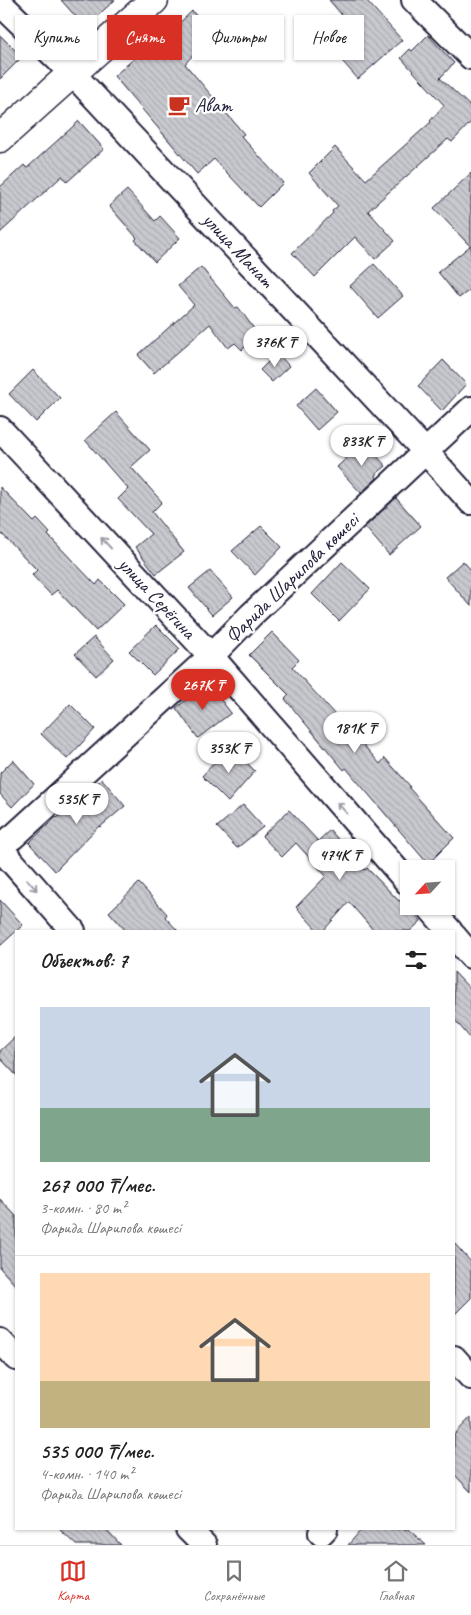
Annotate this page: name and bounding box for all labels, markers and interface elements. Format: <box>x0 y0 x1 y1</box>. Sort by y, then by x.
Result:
chip: Купить <box>15 15 97 60</box>
chip: Снять <box>107 15 182 60</box>
chip: Фильтры <box>192 15 284 60</box>
chip: Новое <box>294 15 364 60</box>
cafe icon: Ават <box>166 92 192 118</box>
place label: Ават <box>195 93 234 118</box>
street label: улица Манат <box>197 207 280 294</box>
pin: 376K ₸ <box>234 326 316 368</box>
text: 376K ₸ <box>254 332 296 352</box>
pin: 833K ₸ <box>321 424 403 467</box>
text: 833K ₸ <box>341 431 383 451</box>
street label: Фарида Шарипова көшесі <box>220 506 366 648</box>
one-way arrow <box>100 537 112 549</box>
street label: улица Серёгина <box>112 551 202 645</box>
pin: 267K ₸ <box>162 668 244 711</box>
text: 267K ₸ <box>182 675 224 695</box>
pin: 181K ₸ <box>314 712 396 754</box>
text: 181K ₸ <box>334 718 376 738</box>
pin: 353K ₸ <box>188 732 270 774</box>
text: 353K ₸ <box>208 738 250 758</box>
pin: 535K ₸ <box>36 782 118 825</box>
text: 535K ₸ <box>57 789 97 809</box>
one-way arrow <box>337 801 348 814</box>
pin: 474K ₸ <box>299 838 381 881</box>
text: 474K ₸ <box>319 845 361 865</box>
north arrow <box>400 860 455 915</box>
map controls <box>400 860 455 915</box>
one-way arrow <box>26 879 38 892</box>
icon: filters <box>402 946 430 974</box>
text: Объектов: 7 <box>40 947 128 973</box>
icon: home <box>190 1040 280 1130</box>
text: 267 000 ₸/мес. <box>40 1172 155 1198</box>
text: 3-комн. · 80 m² <box>40 1198 126 1218</box>
text: Фарида Шарипова көшесі <box>40 1218 181 1238</box>
icon: home <box>190 1305 280 1395</box>
text: 535 000 ₸/мес. <box>40 1438 154 1464</box>
text: 4-комн. · 140 m² <box>40 1464 133 1484</box>
text: Фарида Шарипова көшесі <box>40 1484 181 1504</box>
tab: Карта <box>57 1557 89 1604</box>
tab: Сохранённые <box>204 1557 264 1604</box>
tab: Главная <box>379 1557 414 1604</box>

